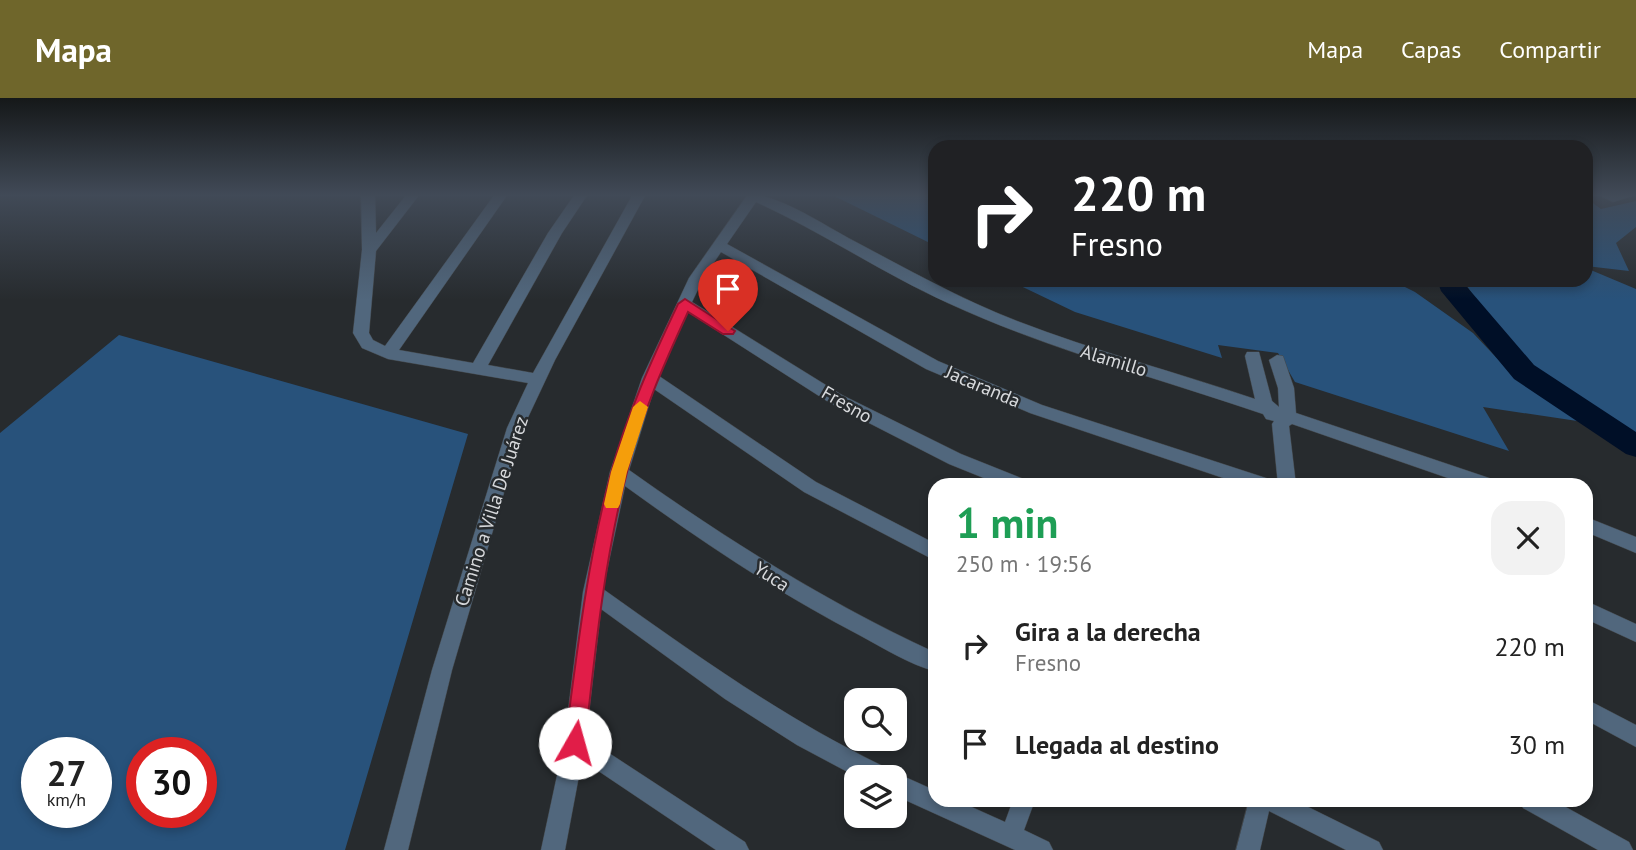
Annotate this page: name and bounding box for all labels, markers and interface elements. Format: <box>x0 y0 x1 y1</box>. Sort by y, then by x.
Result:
text: Mapa <box>35 28 112 71</box>
text: Mapa <box>1307 34 1363 65</box>
text: Capas <box>1401 34 1461 65</box>
text: Compartir <box>1499 34 1601 65</box>
text: 220 m <box>1071 161 1206 225</box>
icon: right <box>956 168 1047 259</box>
text: Fresno <box>1071 223 1163 265</box>
pin <box>698 259 758 331</box>
icon: arrive <box>709 270 747 308</box>
street label: Alamillo <box>1078 339 1150 381</box>
street label: Jacaranda <box>941 359 1024 412</box>
street label: Fresno <box>817 380 877 428</box>
street label: Camino a Villa De Juárez <box>449 413 533 609</box>
text: 1 min <box>956 495 1058 550</box>
button: close <box>1491 501 1565 575</box>
text: 250 m · 19:56 <box>956 549 1092 578</box>
street label: Yuca <box>750 556 794 596</box>
text: Gira a la derecha <box>1015 615 1201 648</box>
icon: right <box>956 627 994 665</box>
text: 220 m <box>1494 630 1565 663</box>
text: Fresno <box>1015 648 1081 677</box>
map controls <box>844 688 907 828</box>
button: search <box>844 688 907 751</box>
position arrow <box>538 706 612 780</box>
icon: arrive <box>956 725 994 763</box>
text: Llegada al destino <box>1015 728 1219 761</box>
text: 30 m <box>1509 728 1565 761</box>
speed limit sign: 30 <box>126 737 217 828</box>
text: 27 <box>47 750 86 796</box>
button: layers <box>844 765 907 828</box>
text: km/h <box>47 788 86 811</box>

